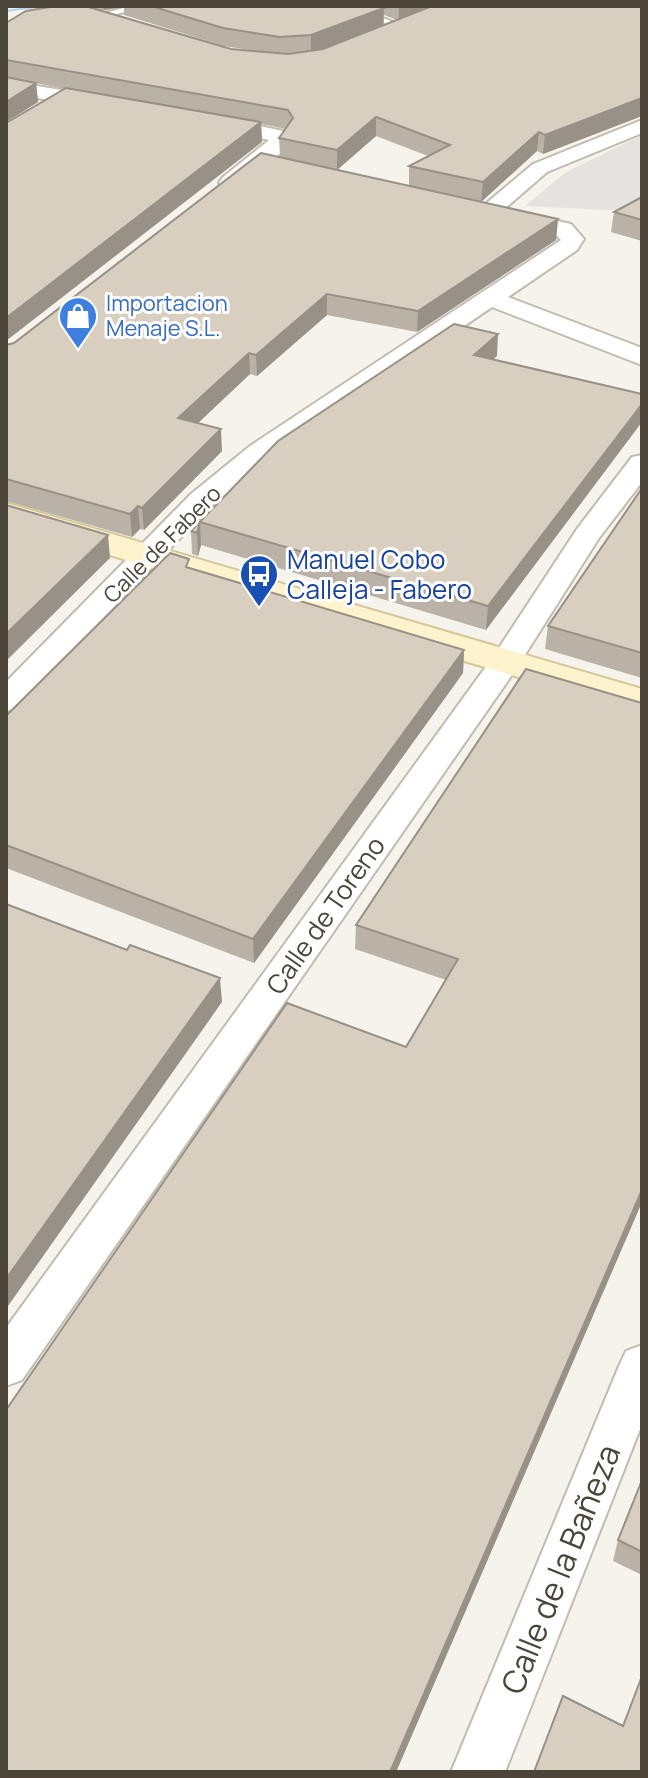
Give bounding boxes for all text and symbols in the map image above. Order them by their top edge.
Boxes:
place label: Importacion Menaje S.L. [106,288,228,343]
shop icon: Importacion Menaje S.L. [57,295,99,350]
street label: Calle de Fabero [96,478,228,610]
place label: Manuel Cobo Calleja - Fabero [287,541,472,607]
bus stop icon: Manuel Cobo Calleja - Fabero [238,553,280,608]
street label: Calle de Toreno [257,829,393,1001]
street label: Calle de la Bañeza [490,1438,630,1700]

